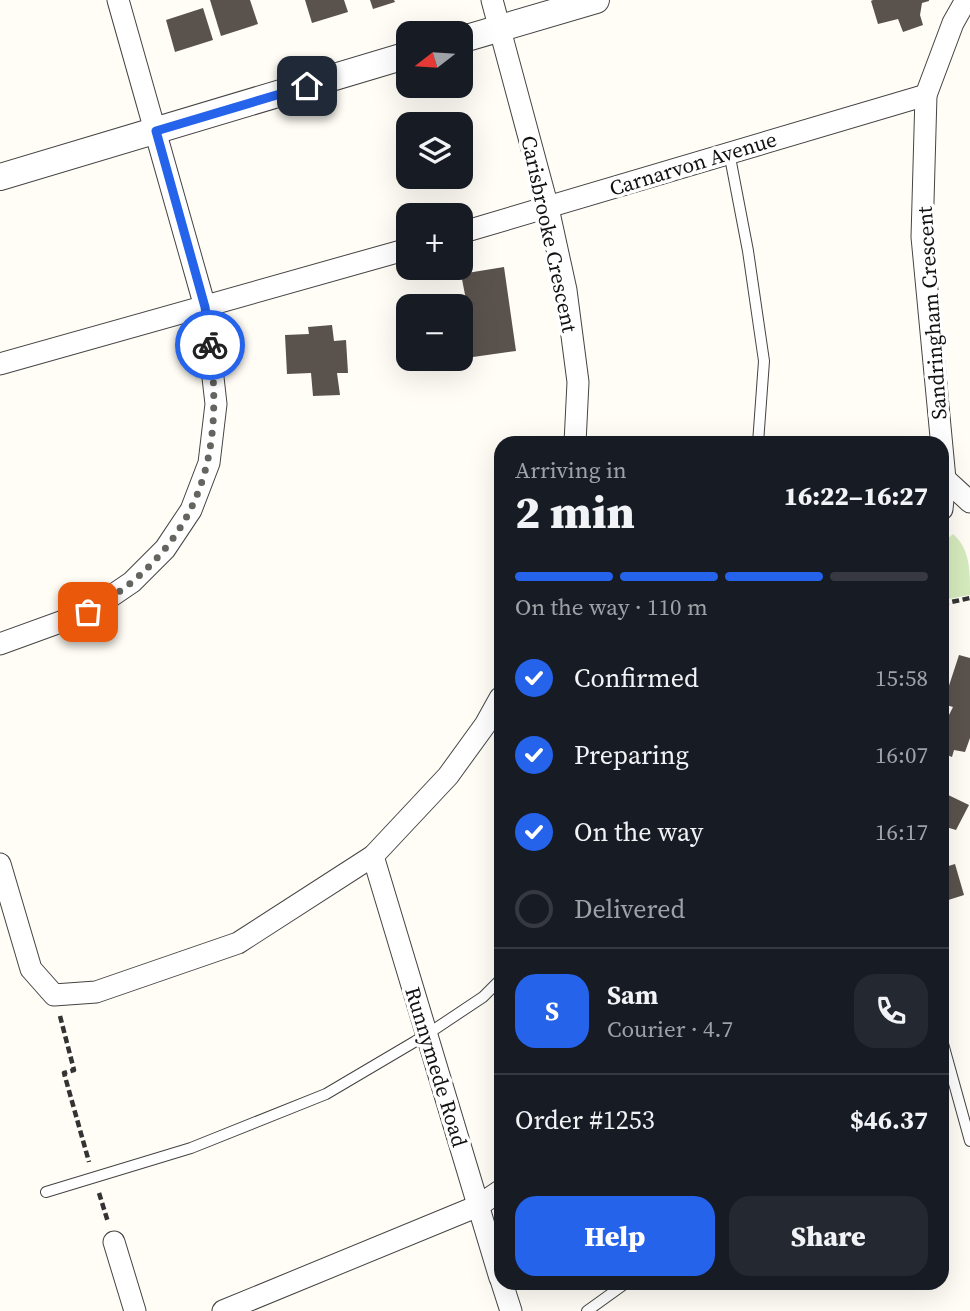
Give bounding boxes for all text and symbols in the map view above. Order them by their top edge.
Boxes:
north arrow [396,21,472,98]
map controls [396,21,473,371]
pin [277,56,337,116]
icon: home [288,67,326,105]
button: layers [396,112,473,189]
street label: Carnarvon Avenue [606,124,780,203]
street label: Carisbrooke Crescent [514,133,585,335]
button: + [396,203,473,280]
street label: Sandringham Crescent [910,205,953,421]
button: − [396,294,473,371]
courier [175,310,245,380]
icon: bike [191,326,229,364]
text: Arriving in [515,454,627,486]
text: 16:22–16:27 [784,478,928,514]
text: 2 min [515,480,635,543]
pin [58,582,118,642]
text: On the way · 110 m [515,591,708,623]
icon: bag [69,593,107,631]
icon: check [515,659,553,697]
text: Confirmed [574,660,699,696]
text: 15:58 [875,662,928,694]
icon: check [515,736,553,774]
text: Preparing [574,737,689,773]
text: 16:07 [875,739,928,771]
icon: check [515,813,553,851]
text: On the way [574,814,703,850]
text: 16:17 [875,816,928,848]
text: Delivered [574,891,685,927]
button: phone [854,974,928,1048]
text: Sam [607,977,658,1013]
street label: Runnymede Road [398,983,475,1151]
text: S [545,993,559,1029]
text: Courier · 4.7 [607,1013,733,1045]
text: Order #1253 [515,1102,655,1138]
text: $46.37 [850,1102,928,1138]
button: Help [515,1196,715,1276]
button: Share [729,1196,928,1276]

